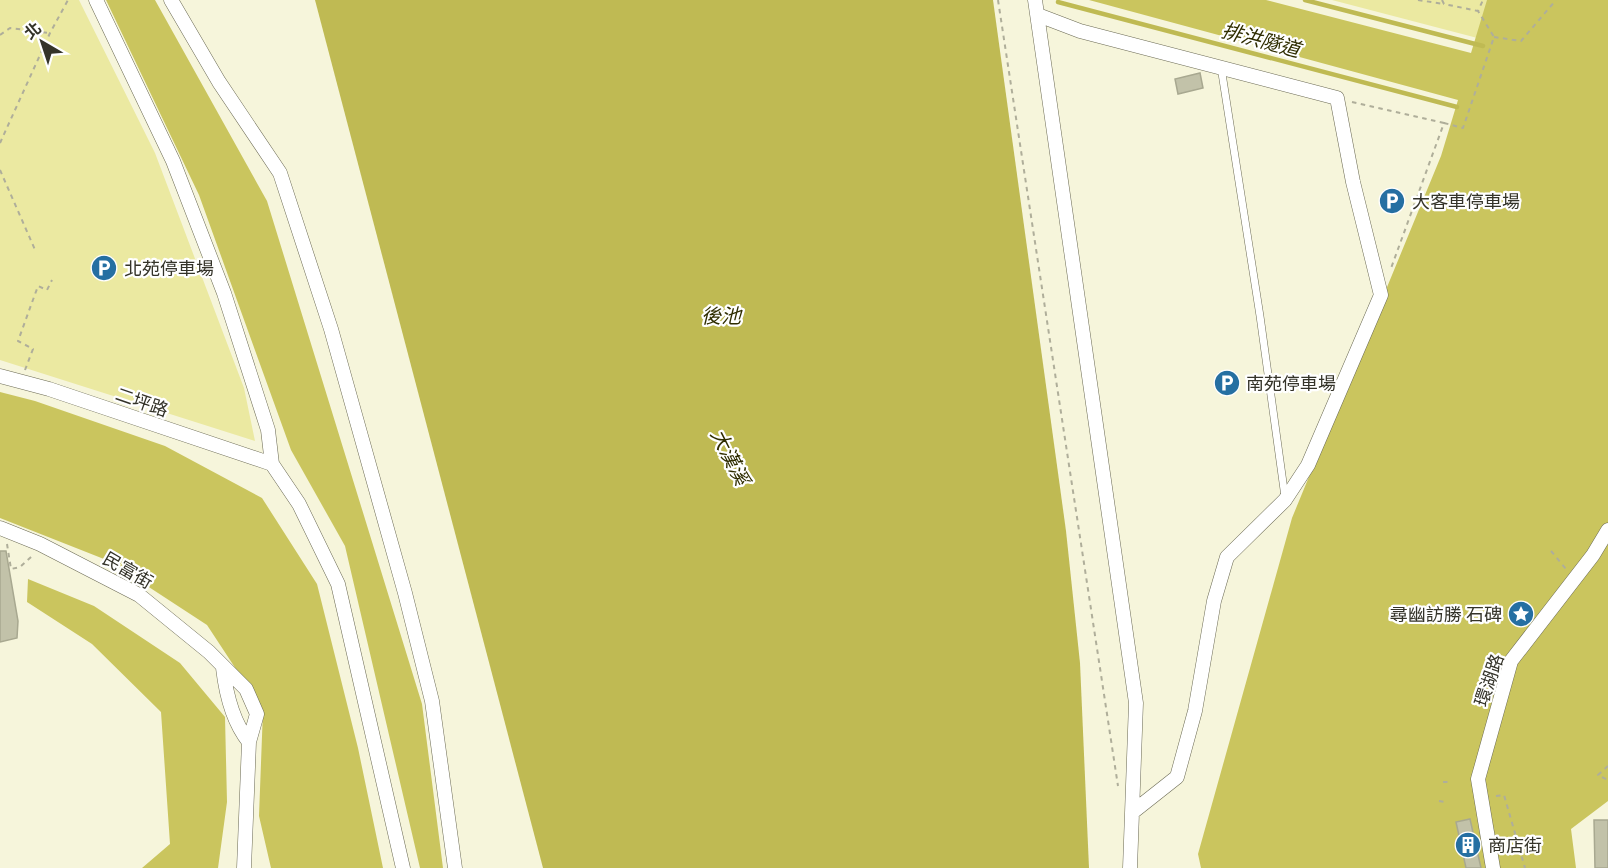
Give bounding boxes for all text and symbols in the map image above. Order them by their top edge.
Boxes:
north arrow [12,12,72,72]
text: 北 [21,18,45,43]
water label: 排洪隧道 [1219,18,1306,63]
parking icon: 大客車停車場 [1377,186,1407,216]
place label: 大客車停車場 [1412,191,1520,212]
parking icon: 北苑停車場 [89,253,119,283]
place label: 北苑停車場 [124,258,214,279]
water label: 後池 [701,304,743,328]
parking icon: 南苑停車場 [1212,368,1242,398]
place label: 南苑停車場 [1246,373,1336,394]
street label: 二坪路 [113,383,171,421]
water label: 大漢溪 [706,425,756,492]
street label: 民富街 [99,547,157,593]
place icon: 尋幽訪勝 石碑 [1506,599,1536,629]
place label: 尋幽訪勝 石碑 [1390,604,1502,625]
street label: 環湖路 [1470,651,1508,709]
building icon: 商店街 [1453,830,1483,860]
place label: 商店街 [1488,835,1542,856]

